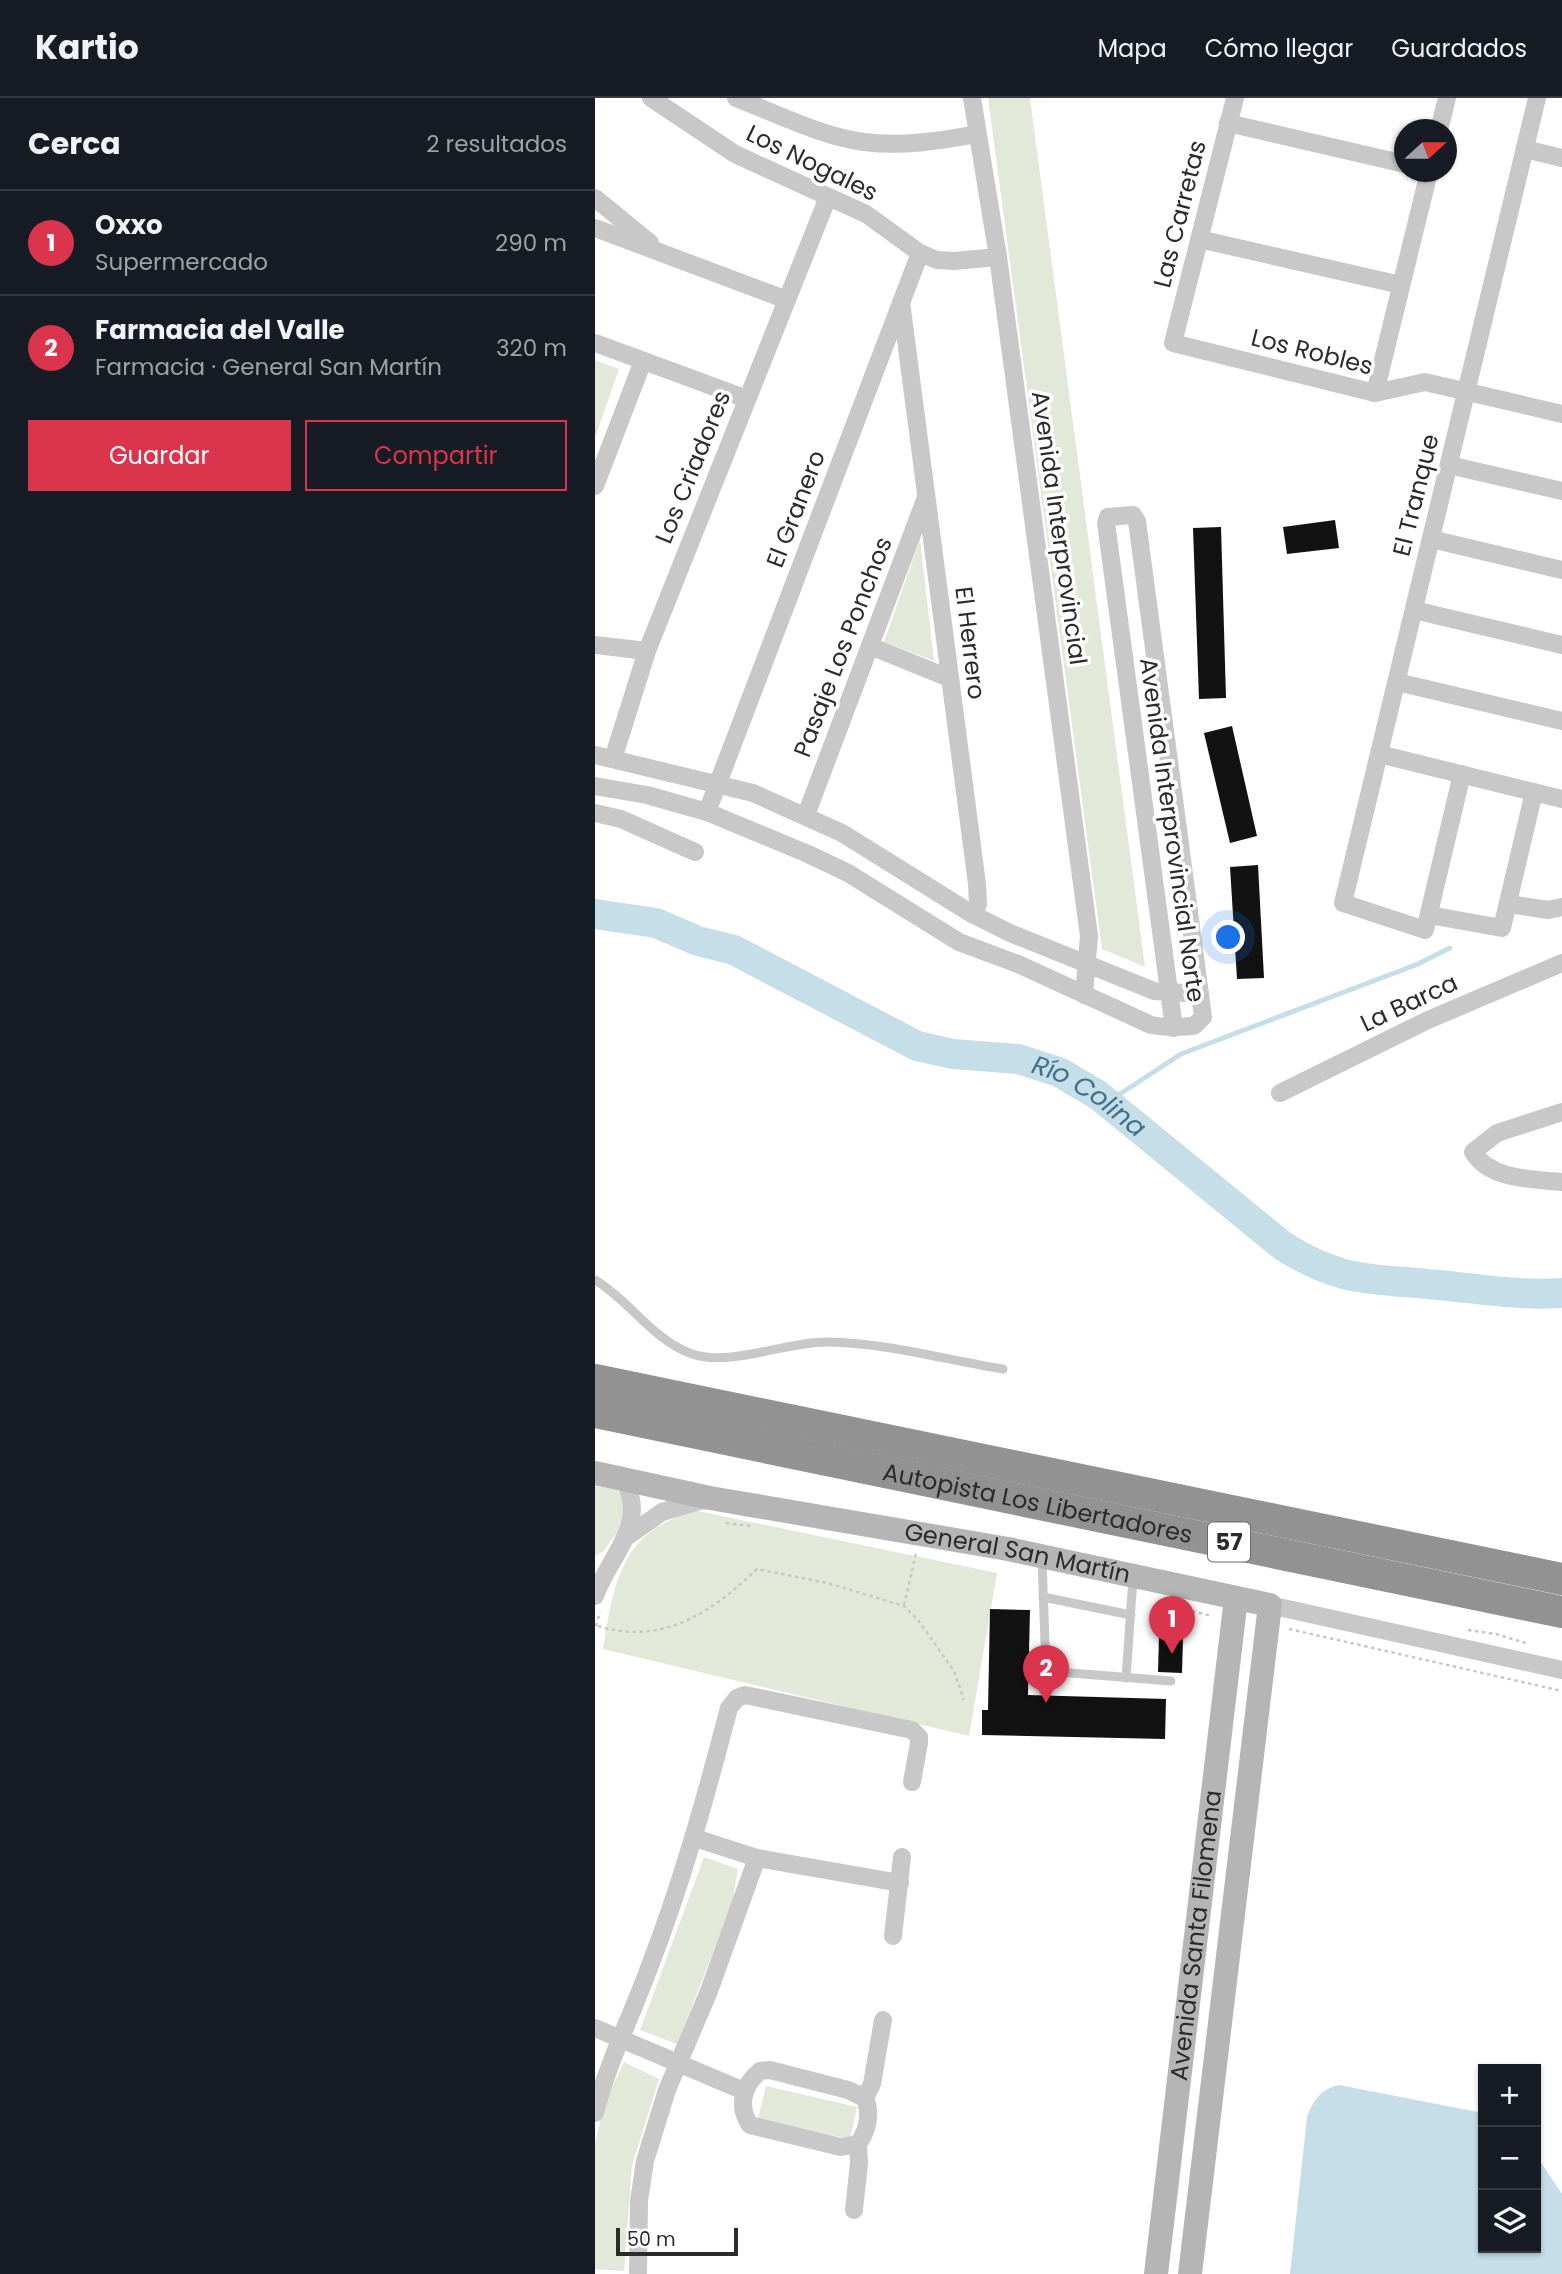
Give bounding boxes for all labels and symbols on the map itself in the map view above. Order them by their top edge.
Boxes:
street label: Los Nogales [741,116,884,209]
north arrow [1394,119,1457,182]
street label: Las Carretas [1145,137,1214,291]
street label: Los Robles [1248,320,1376,383]
street label: Los Criadores [647,385,738,548]
street label: Avenida Interprovincial [1024,389,1095,667]
street label: El Tranque [1384,430,1447,559]
street label: El Granero [758,445,833,572]
street label: Pasaje Los Ponchos [785,532,900,762]
street label: El Herrero [947,585,994,701]
street label: Avenida Interprovincial Norte [1132,656,1213,1004]
your location [1211,920,1245,954]
street label: La Barca [1355,966,1463,1039]
water label: Río Colina [1027,1047,1154,1145]
street label: Autopista Los Libertadores [880,1455,1196,1551]
street label: General San Martín [902,1515,1133,1591]
road number: 57 [1208,1522,1250,1562]
pin: 1 [1149,1596,1195,1654]
pin: 2 [1023,1645,1069,1703]
street label: Avenida Santa Filomena [1162,1788,1229,2082]
scale bar [616,2225,739,2257]

